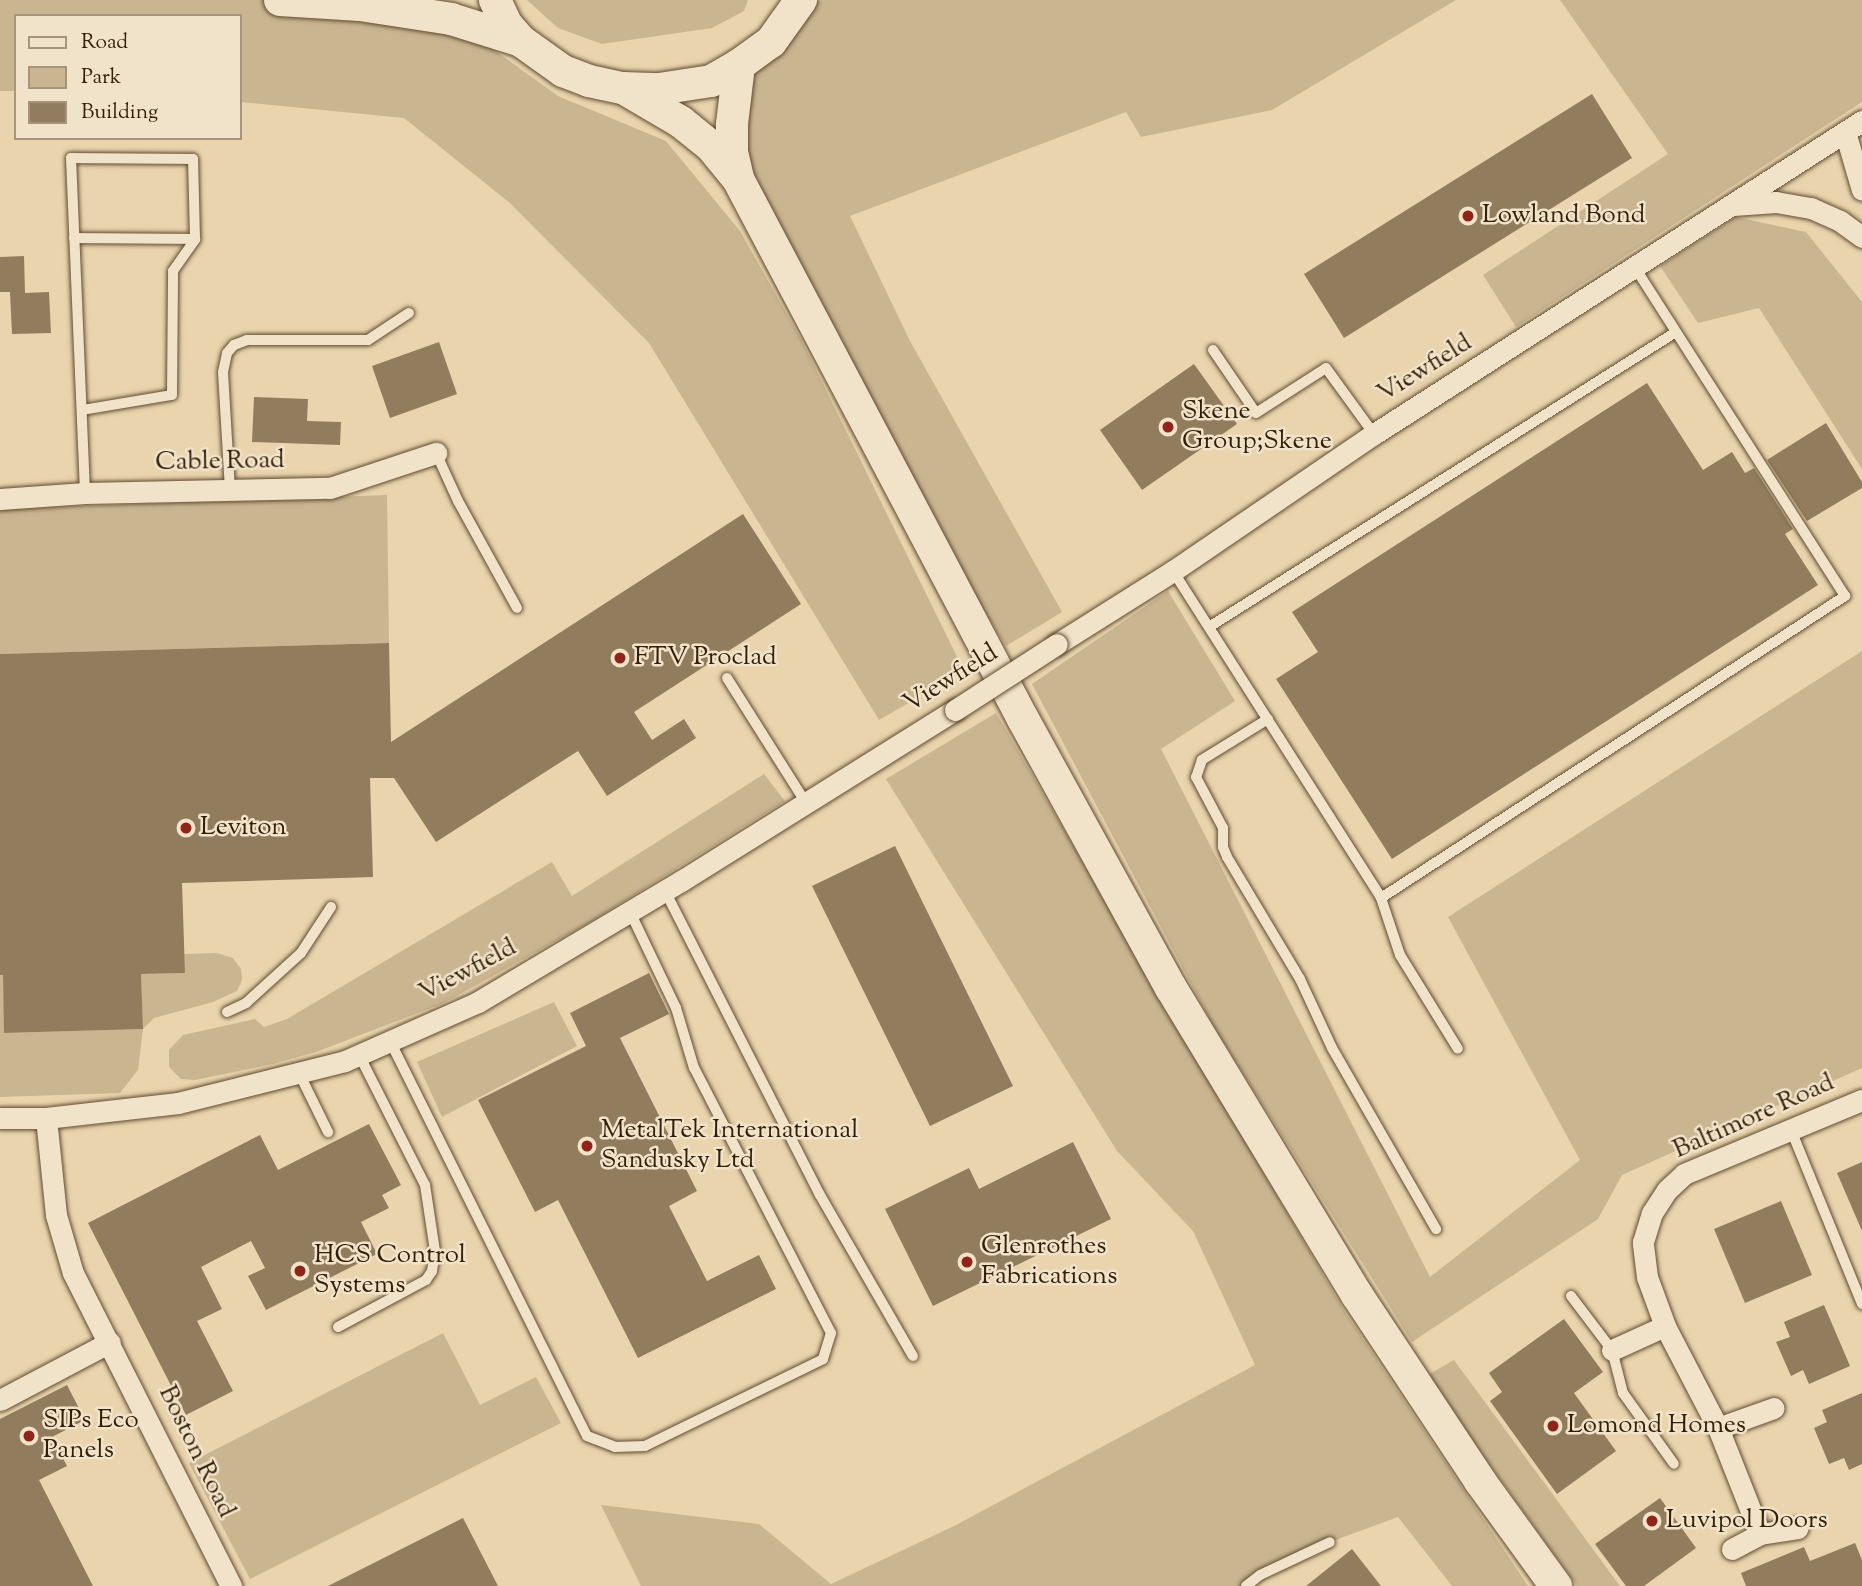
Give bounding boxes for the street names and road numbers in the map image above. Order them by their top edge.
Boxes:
street label: Viewfield [1372,328,1478,410]
street label: Cable Road [155,445,285,479]
street label: Viewfield [898,638,1004,720]
street label: Viewfield [414,932,522,1010]
street label: Baltimore Road [1669,1068,1839,1166]
street label: Boston Road [151,1381,241,1523]

